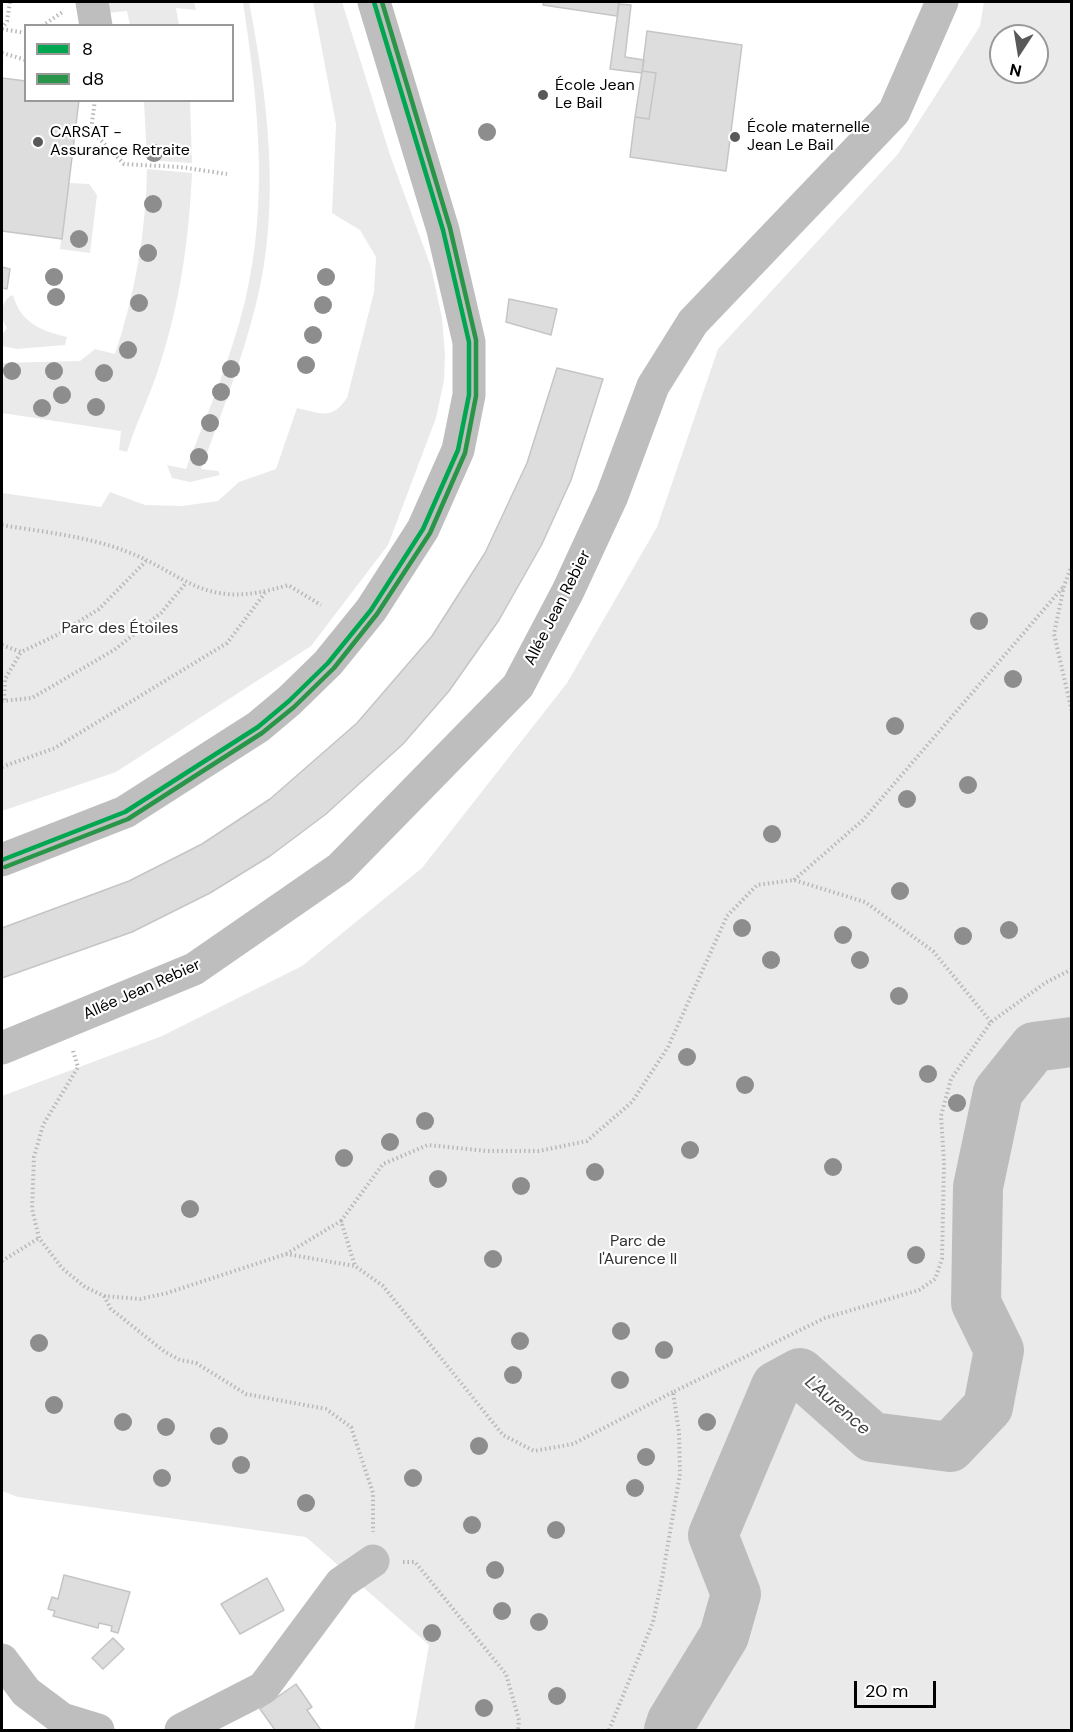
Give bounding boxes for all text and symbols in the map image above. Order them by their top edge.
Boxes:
legend [24,24,234,102]
north arrow [989,24,1049,84]
text: 8 [82,37,93,61]
text: N [1008,59,1023,82]
text: d8 [82,67,104,91]
place label: École Jean Le Bail [555,76,635,114]
marker: École Jean Le Bail [536,88,550,102]
place label: École maternelle Jean Le Bail [747,118,870,156]
place label: CARSAT - Assurance Retraite [50,123,190,161]
marker: École maternelle Jean Le Bail [728,130,742,144]
marker: CARSAT - Assurance Retraite [31,135,45,149]
street label: Allée Jean Rebier [521,547,595,669]
park label: Parc des Étoiles [61,619,179,639]
street label: Allée Jean Rebier [80,956,204,1024]
park label: Parc de l'Aurence II [599,1232,677,1270]
water label: L'Aurence [800,1372,874,1440]
scale bar [857,1669,940,1707]
text: 20 m [865,1679,908,1703]

